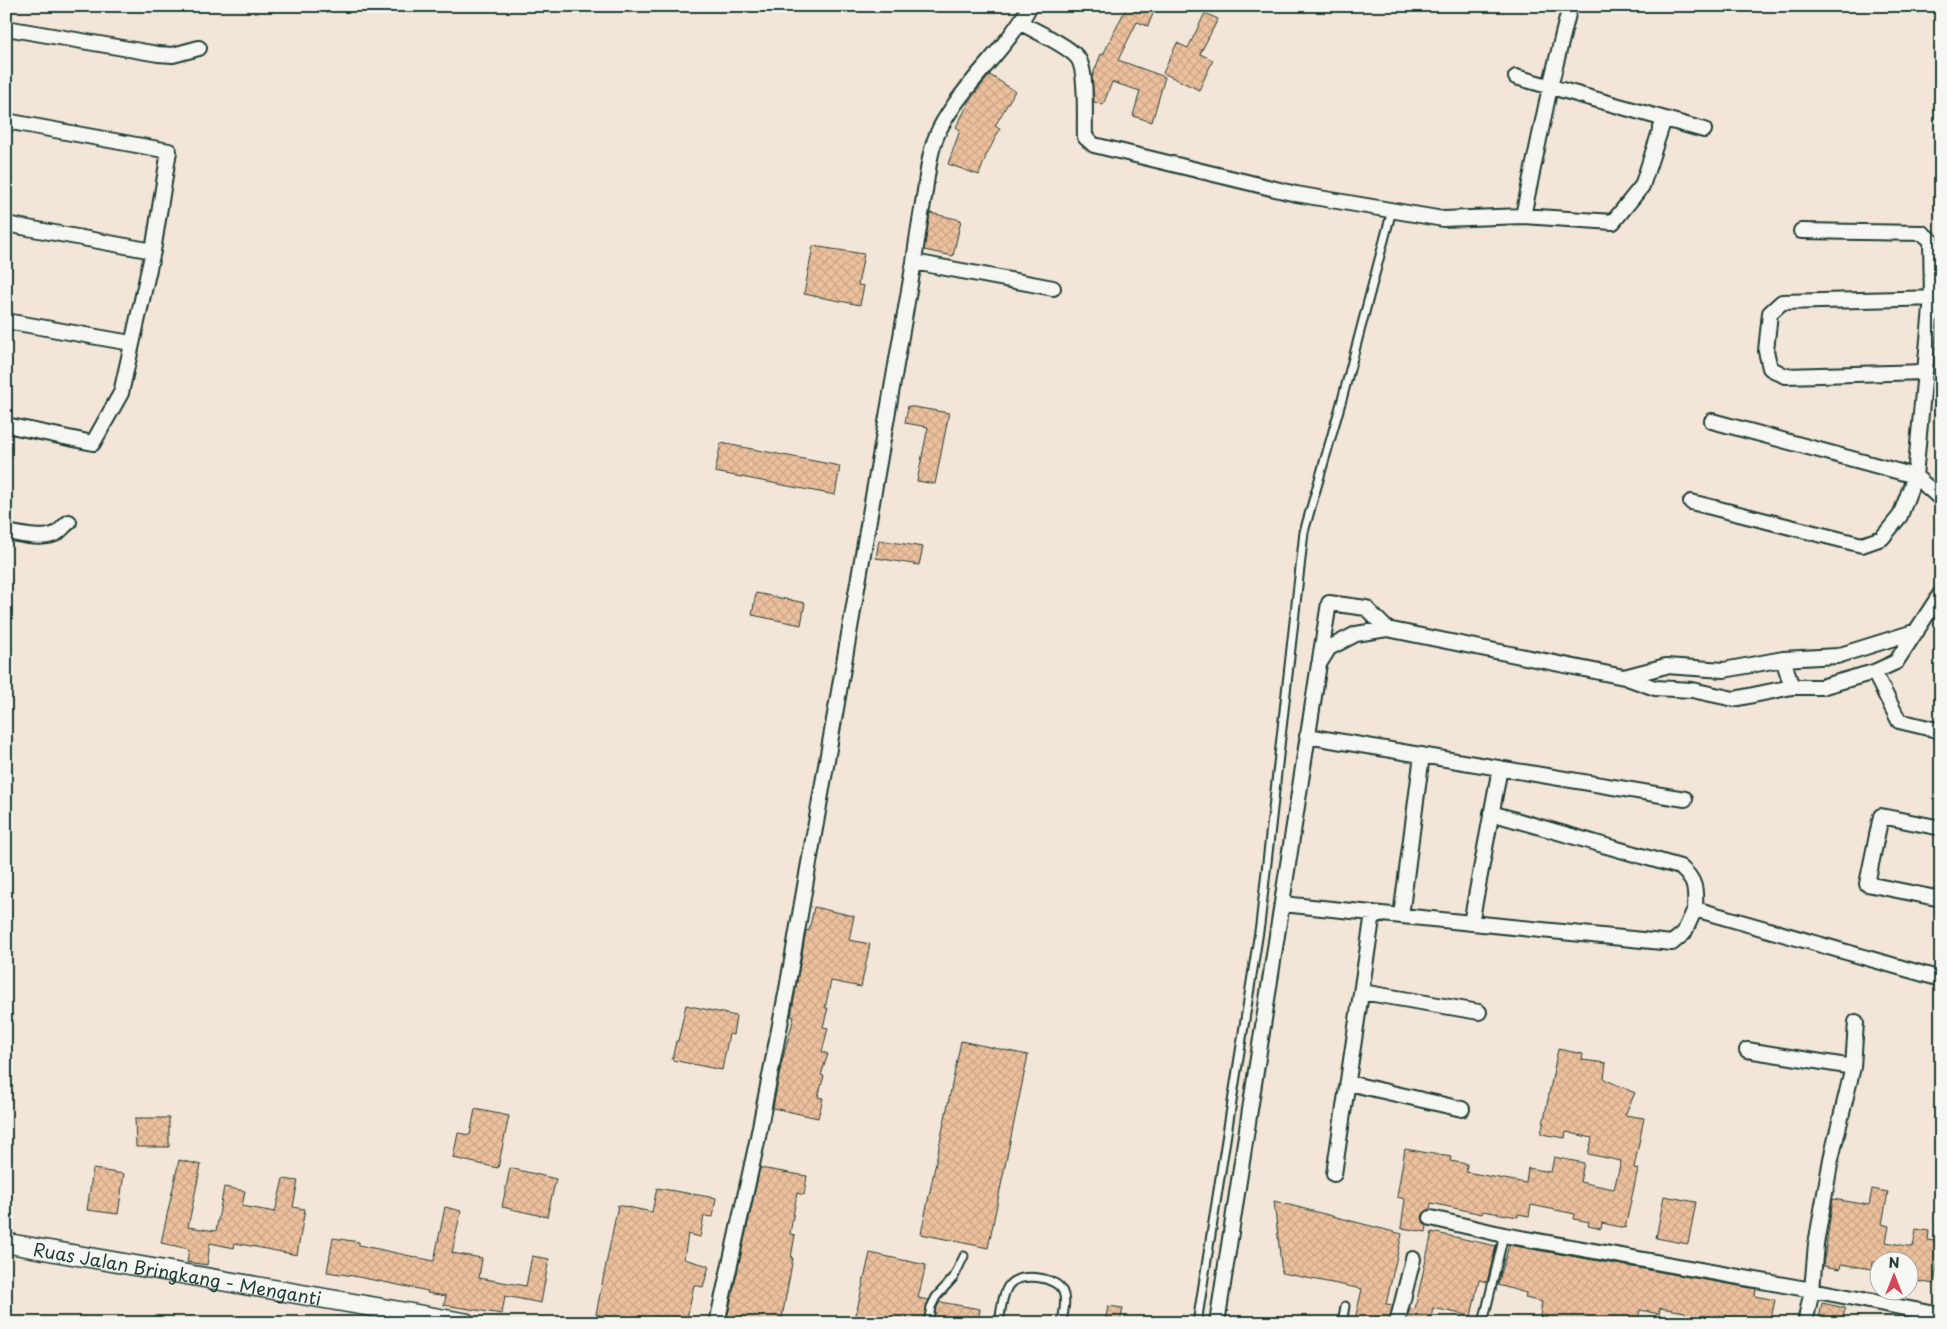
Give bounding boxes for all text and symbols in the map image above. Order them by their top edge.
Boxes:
street label: Ruas Jalan Bringkang - Menganti [31,1235,324,1311]
north arrow [1870,1252,1920,1302]
text: N [1888,1252,1900,1273]

